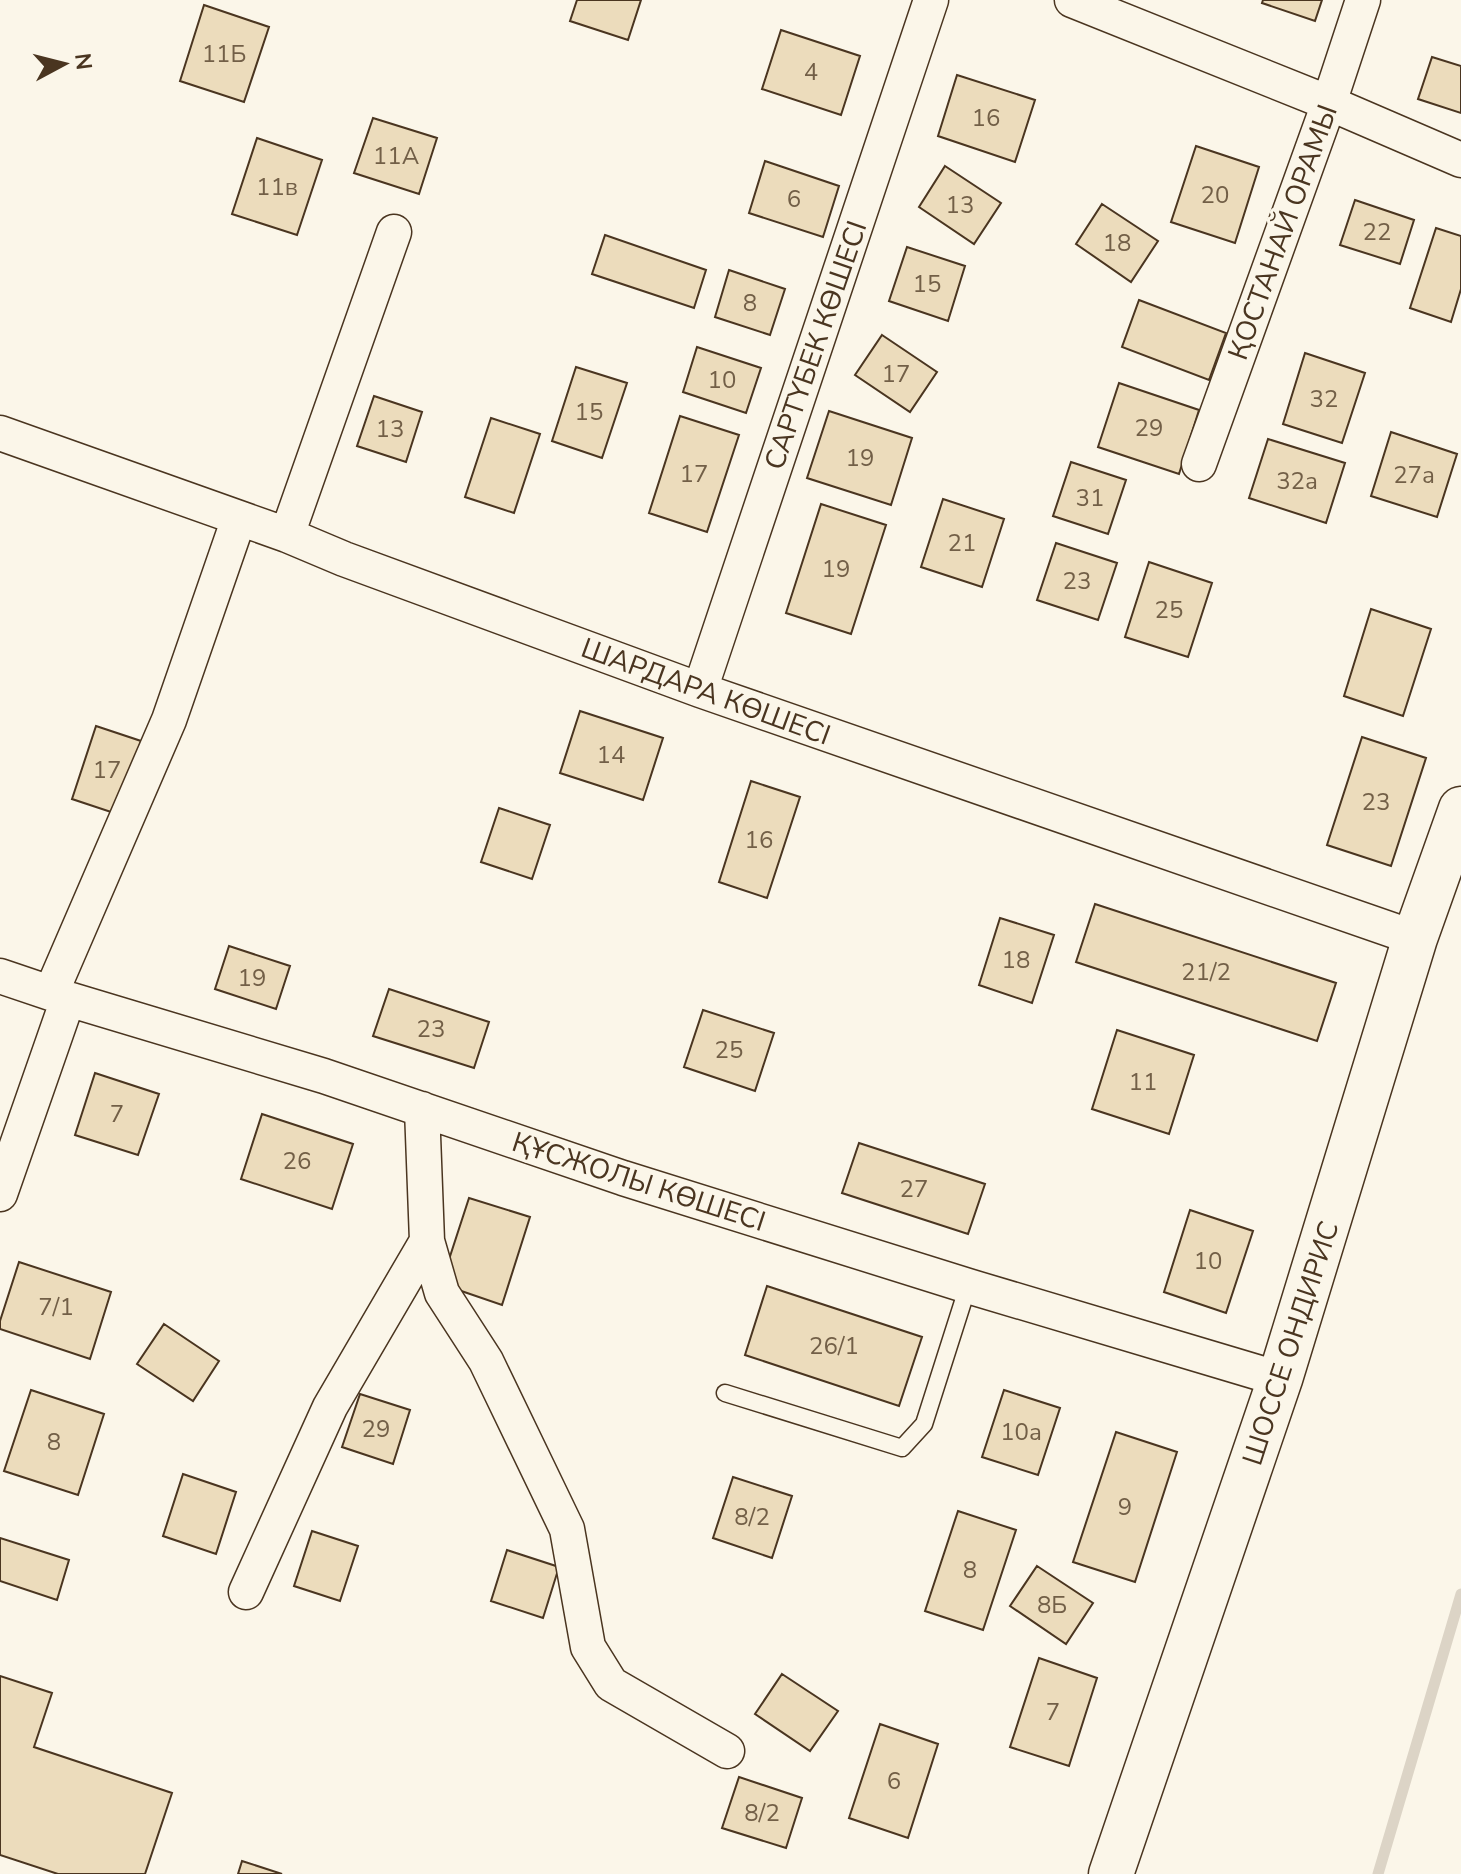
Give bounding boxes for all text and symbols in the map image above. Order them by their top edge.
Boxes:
north arrow [24,24,104,104]
house number: 11Б [202,38,246,70]
text: N [67,52,99,72]
house number: 4 [804,56,818,88]
street label: ҚОСТАНАЙ ОРАМЫ [1219,100,1347,365]
house number: 16 [972,102,1000,134]
house number: 11А [373,140,420,172]
house number: 11в [256,171,298,203]
house number: 20 [1201,179,1229,211]
house number: 6 [787,183,801,215]
house number: 13 [946,189,974,221]
street label: САРТҮБЕК КӨШЕСІ [756,216,876,475]
house number: 22 [1363,216,1391,248]
house number: 18 [1103,227,1131,259]
house number: 15 [913,268,941,300]
house number: 8 [743,287,757,319]
house number: 17 [882,358,910,390]
house number: 10 [708,364,736,396]
house number: 32 [1310,383,1338,415]
house number: 15 [575,396,603,428]
house number: 29 [1135,412,1163,444]
house number: 13 [376,413,404,445]
house number: 19 [846,442,874,474]
house number: 17 [680,458,708,490]
house number: 27а [1393,459,1435,491]
house number: 32а [1276,465,1318,497]
house number: 31 [1076,482,1104,514]
house number: 21 [948,527,976,559]
house number: 19 [822,553,850,585]
house number: 23 [1063,565,1091,597]
house number: 25 [1155,594,1183,626]
street label: ШАРДАРА КӨШЕСІ [576,629,836,755]
house number: 14 [597,739,625,771]
house number: 17 [93,754,121,786]
house number: 23 [1362,786,1390,818]
house number: 16 [745,824,773,856]
house number: 18 [1002,944,1030,976]
house number: 21/2 [1181,956,1231,988]
house number: 19 [238,962,266,994]
house number: 23 [417,1013,445,1045]
house number: 25 [715,1034,743,1066]
house number: 11 [1129,1066,1157,1098]
house number: 7 [110,1098,124,1130]
street label: ҚҰСЖОЛЫ КӨШЕСІ [507,1123,770,1241]
house number: 26 [283,1145,311,1177]
house number: 27 [900,1173,928,1205]
street label: ШОССЕ ОНДИРИС [1234,1216,1348,1470]
house number: 10 [1194,1245,1222,1277]
house number: 7/1 [38,1291,74,1323]
house number: 26/1 [809,1330,859,1362]
house number: 29 [362,1413,390,1445]
house number: 10а [1000,1416,1042,1448]
house number: 8 [47,1426,61,1458]
house number: 9 [1118,1491,1132,1523]
house number: 8/2 [734,1501,770,1533]
house number: 8 [963,1554,977,1586]
house number: 8Б [1037,1589,1067,1621]
house number: 7 [1046,1696,1060,1728]
house number: 6 [887,1765,901,1797]
house number: 8/2 [744,1797,780,1829]

